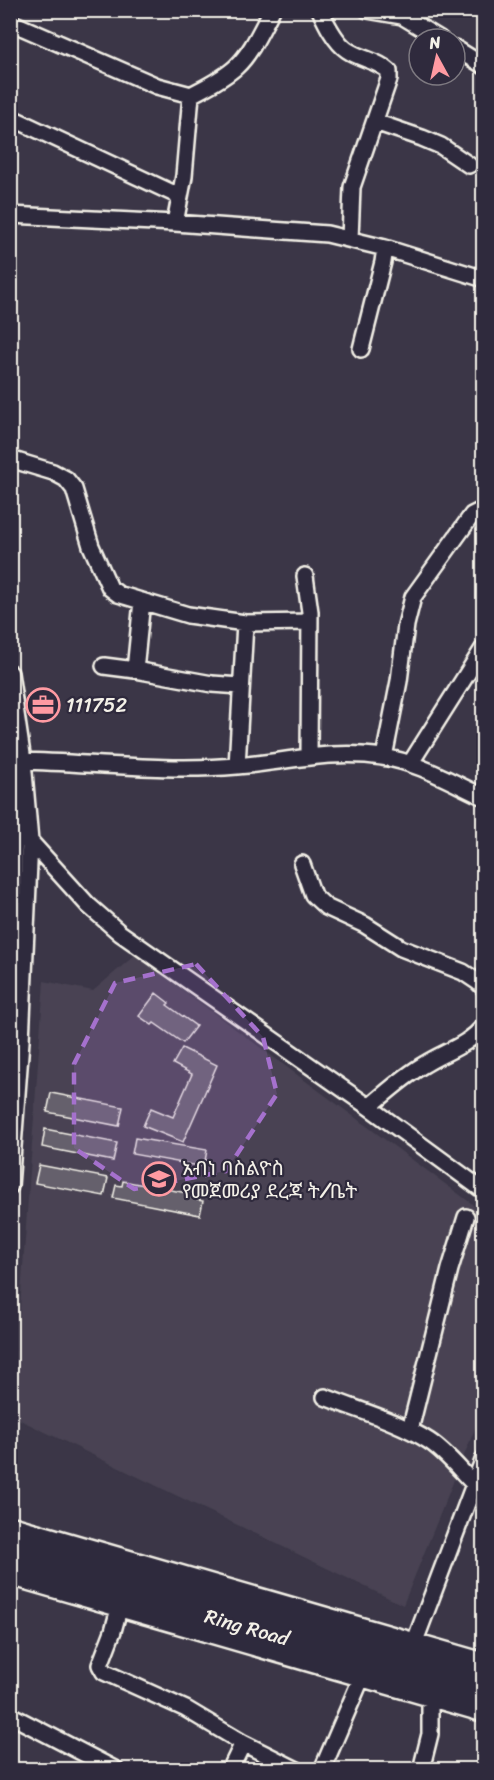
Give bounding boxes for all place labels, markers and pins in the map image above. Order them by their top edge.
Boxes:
office icon: 111752 [25,687,61,723]
place label: 111752 [66,688,127,723]
place label: አብነ ባስልዮስ የመጀመሪያ ደረጃ ት/ቤት [182,1151,357,1209]
school or university icon: አብነ ባስልዮስ የመጀመሪያ ደረጃ ት/ቤት [141,1161,177,1197]

